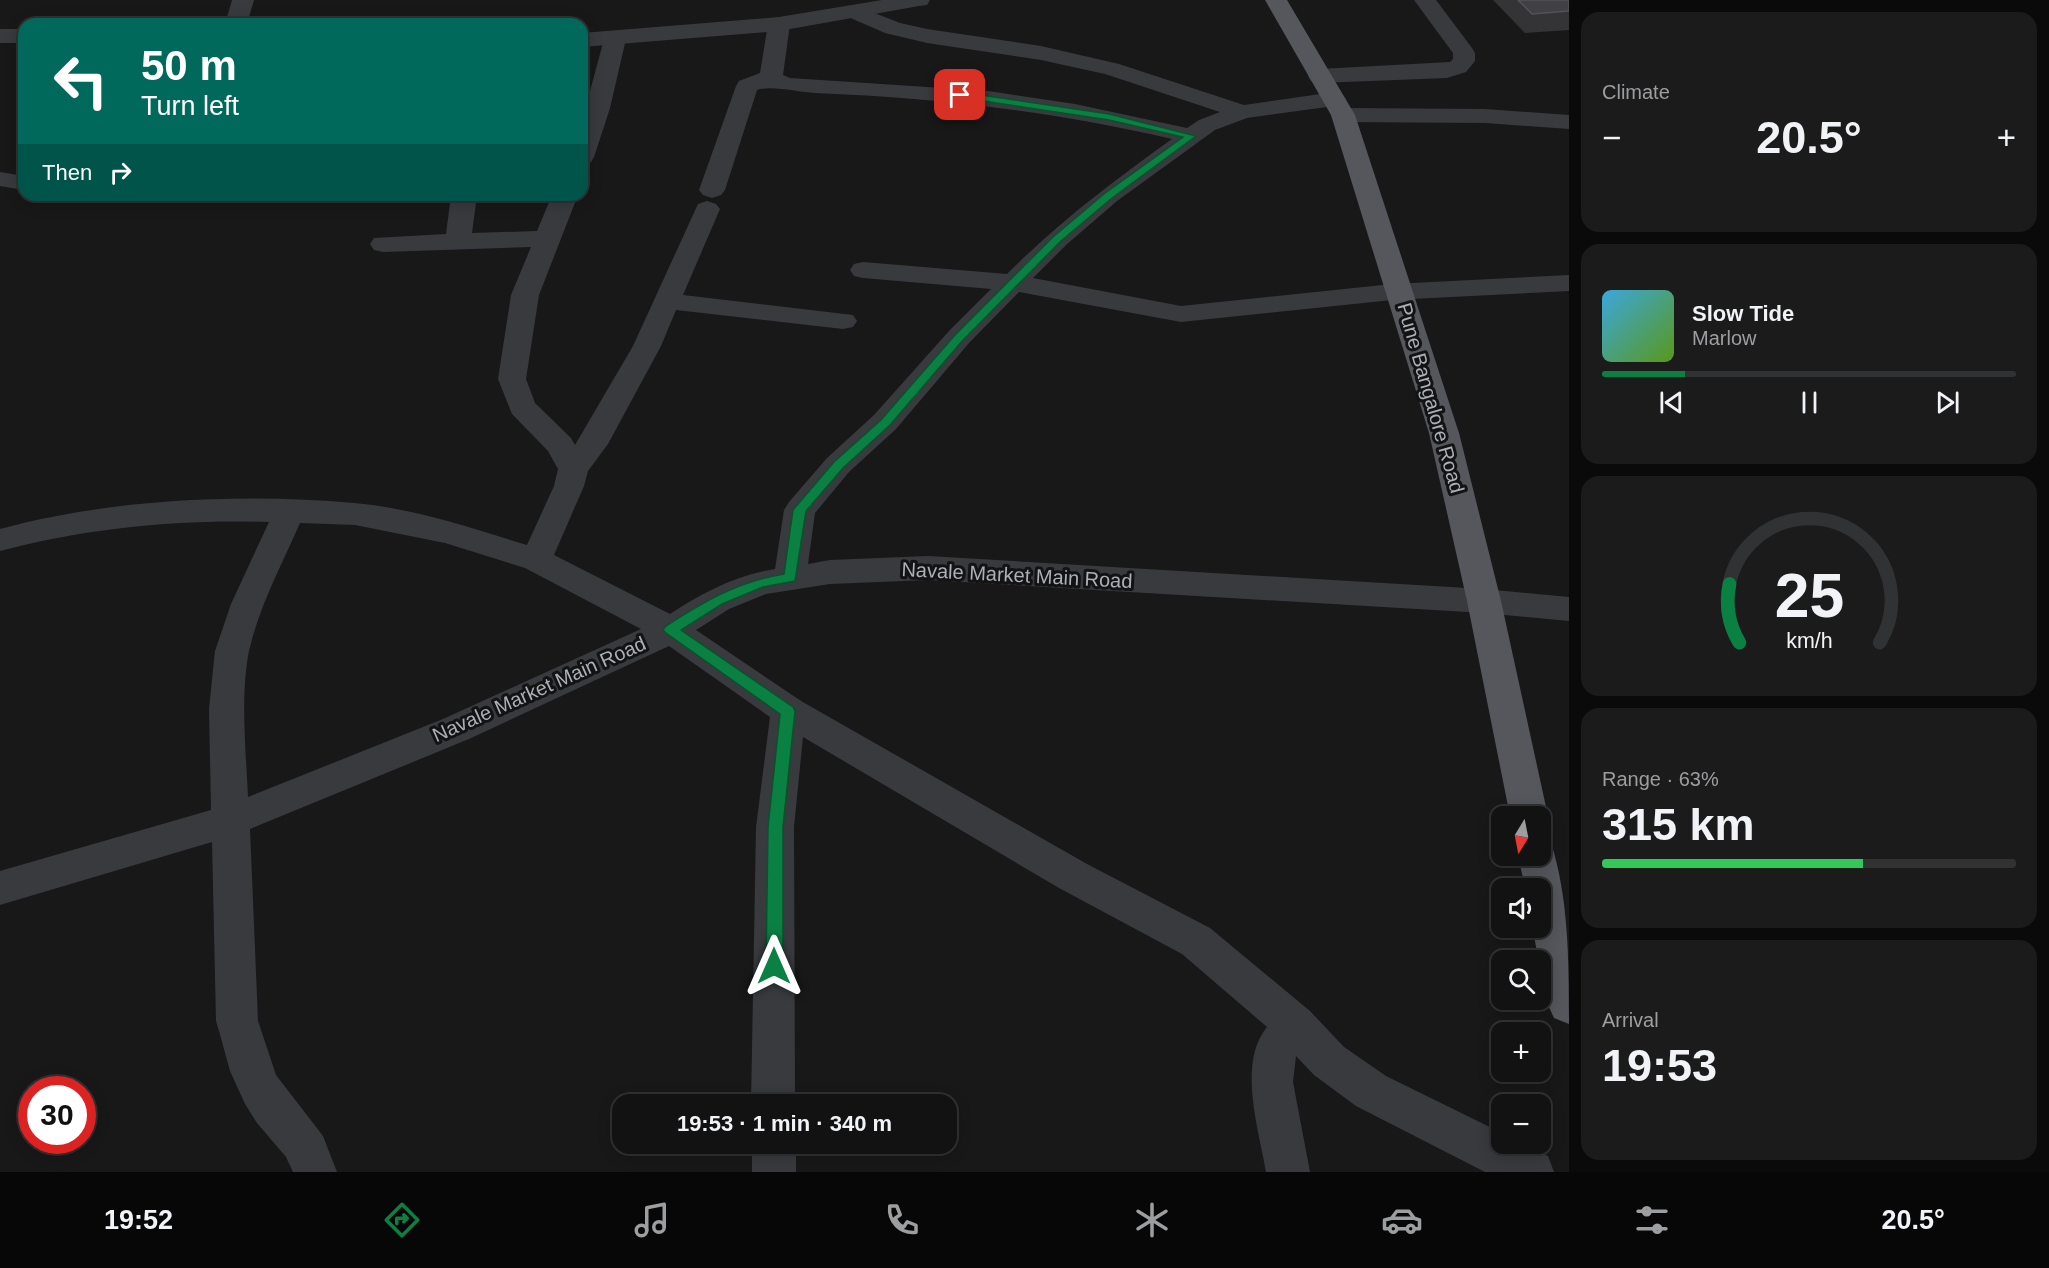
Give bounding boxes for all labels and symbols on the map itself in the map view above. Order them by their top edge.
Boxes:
pin [934,69,985,120]
street label: Pune Bangalore Road [1393,300,1469,496]
street label: Navale Market Main Road [901,558,1133,592]
street label: Navale Market Main Road [429,632,649,746]
north arrow [1491,806,1551,866]
position arrow [742,934,806,998]
speed limit sign: 30 [18,1076,96,1154]

